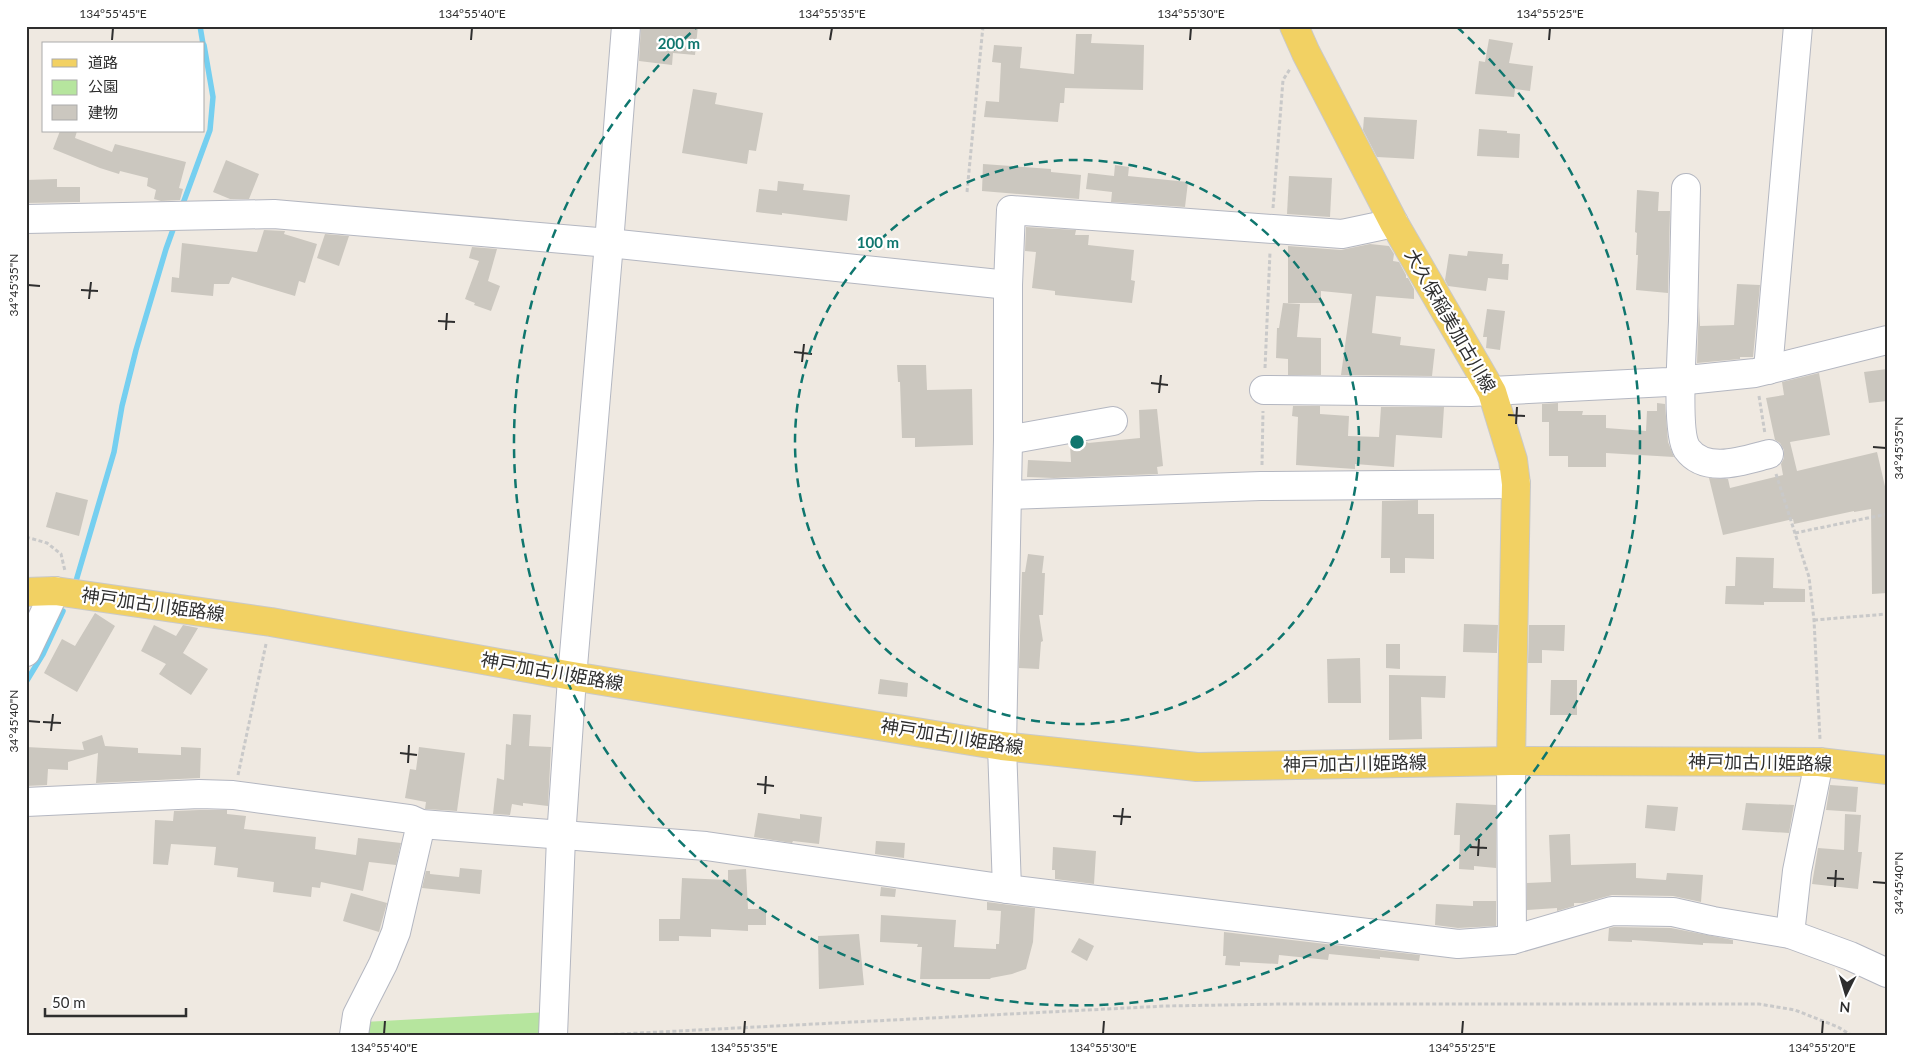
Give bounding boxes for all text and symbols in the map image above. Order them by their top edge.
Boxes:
text: 134°55'45"E [79,6,147,21]
text: 134°55'40"E [438,6,506,21]
text: 134°55'35"E [798,6,866,21]
text: 134°55'30"E [1157,6,1225,21]
text: 134°55'25"E [1516,6,1584,21]
text: 200 m [658,34,700,52]
legend [42,42,205,132]
text: 道路 [88,53,118,71]
text: 公園 [88,77,118,95]
text: 建物 [88,103,118,121]
text: 100 m [857,233,899,251]
street label: 大久保稲美加古川線 [1401,245,1501,396]
text: 34°45'35"N [6,254,21,316]
text: 34°45'35"N [1891,417,1906,479]
centre of rings [1068,433,1086,451]
street label: 神戸加古川姫路線 [80,583,226,625]
street label: 神戸加古川姫路線 [479,648,625,694]
text: 34°45'40"N [6,690,21,752]
street label: 神戸加古川姫路線 [879,714,1025,758]
street label: 神戸加古川姫路線 [1688,750,1832,774]
street label: 神戸加古川姫路線 [1283,751,1427,775]
text: 34°45'40"N [1891,852,1906,914]
north arrow [1820,968,1870,1018]
scale bar [45,986,186,1018]
text: 50 m [52,993,86,1011]
text: N [1839,999,1851,1016]
text: 134°55'40"E [350,1040,418,1055]
text: 134°55'35"E [710,1040,778,1055]
text: 134°55'30"E [1069,1040,1137,1055]
text: 134°55'25"E [1428,1040,1496,1055]
text: 134°55'20"E [1788,1040,1856,1055]

